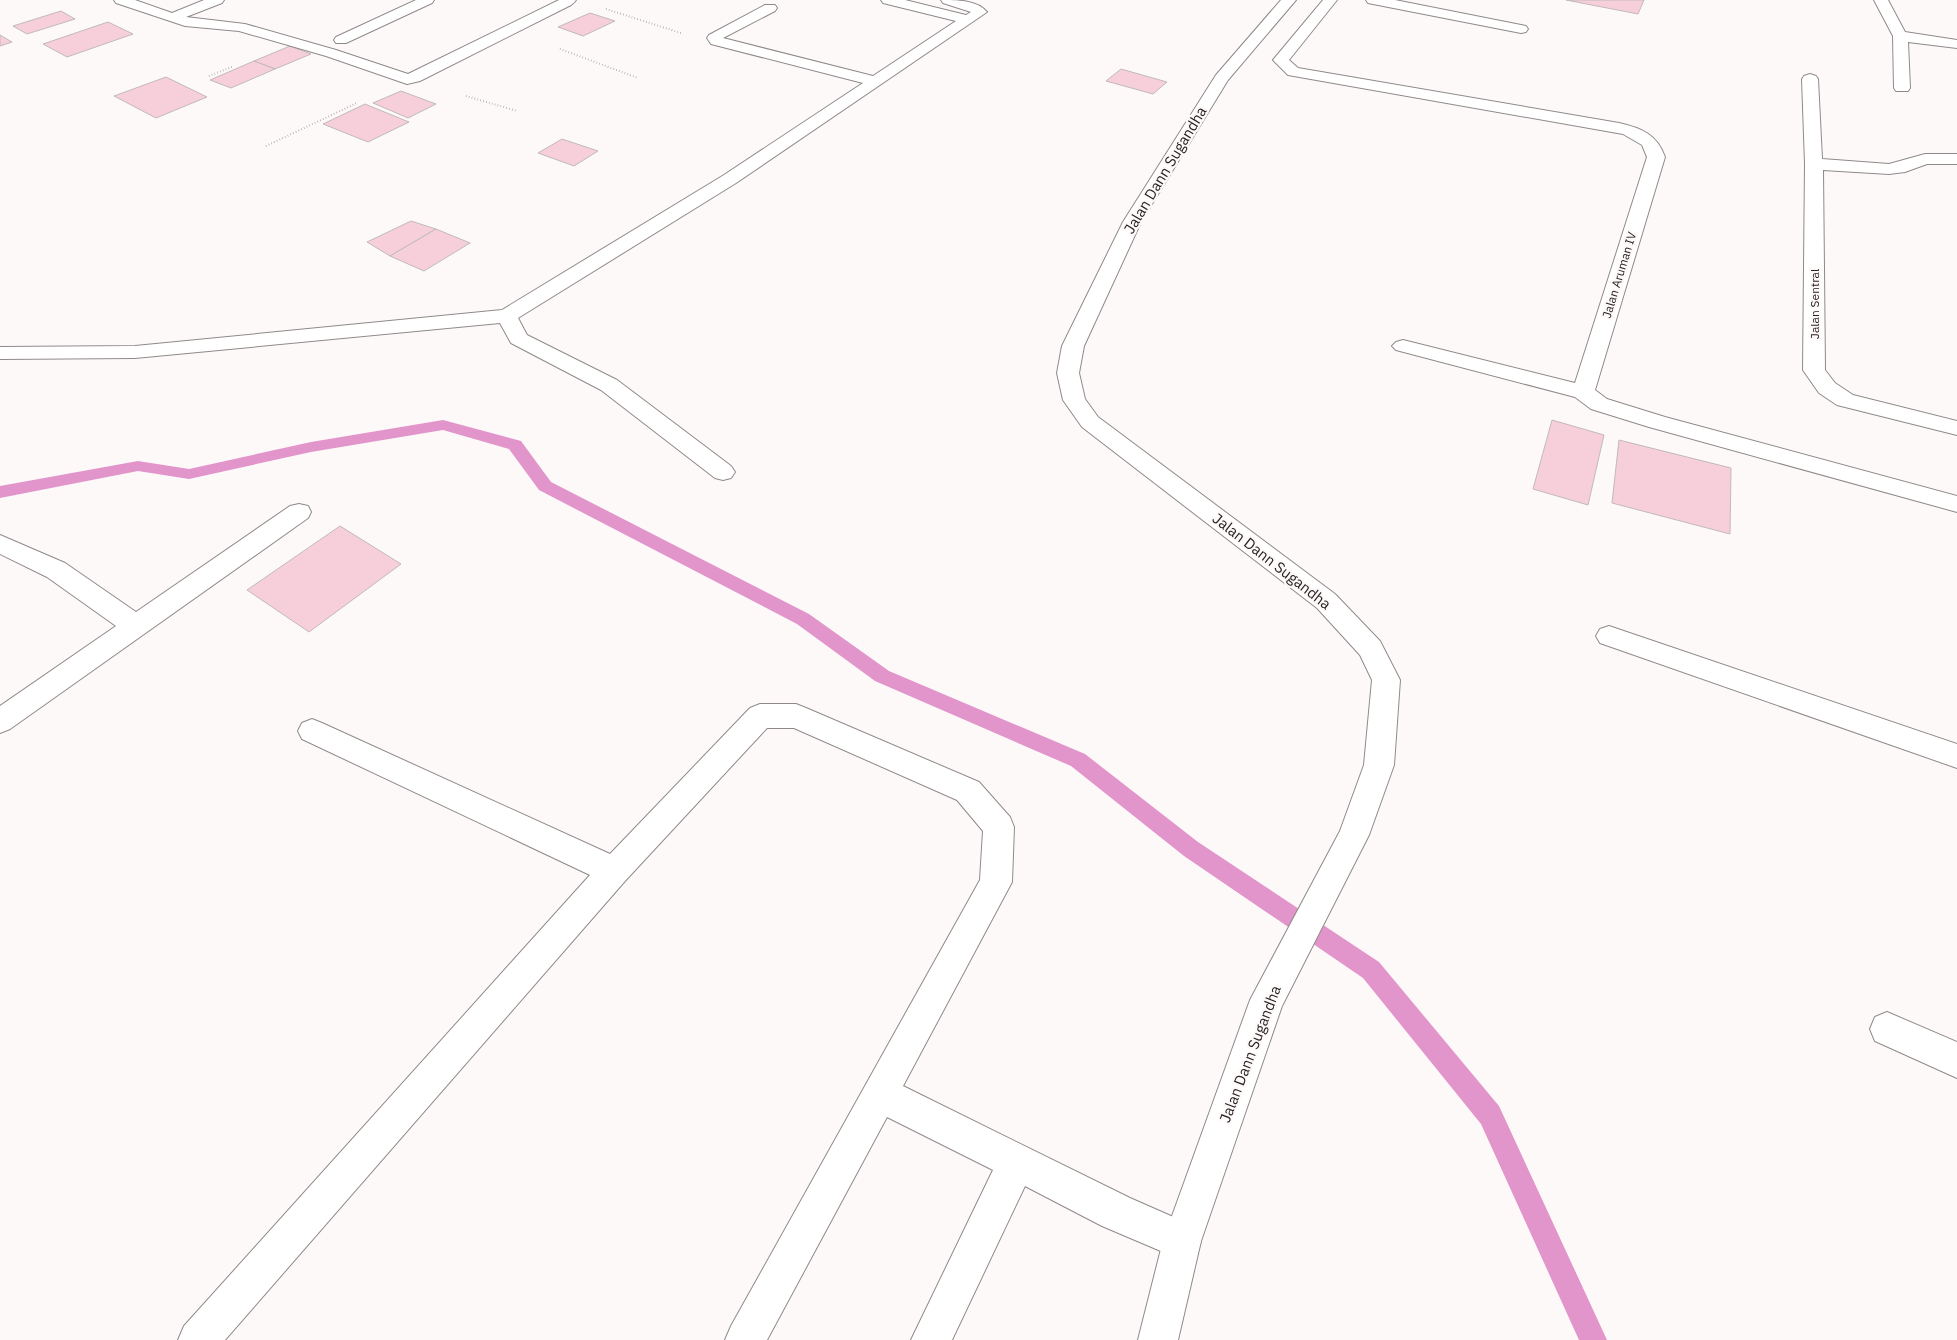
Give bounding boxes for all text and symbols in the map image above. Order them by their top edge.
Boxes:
street label: Jalan Dann Sugandha [1119,103,1211,237]
street label: Jalan Aruman IV [1599,229,1639,320]
street label: Jalan Sentral [1807,269,1822,339]
street label: Jalan Dann Sugandha [1209,509,1335,613]
street label: Jalan Dann Sugandha [1215,983,1285,1125]

